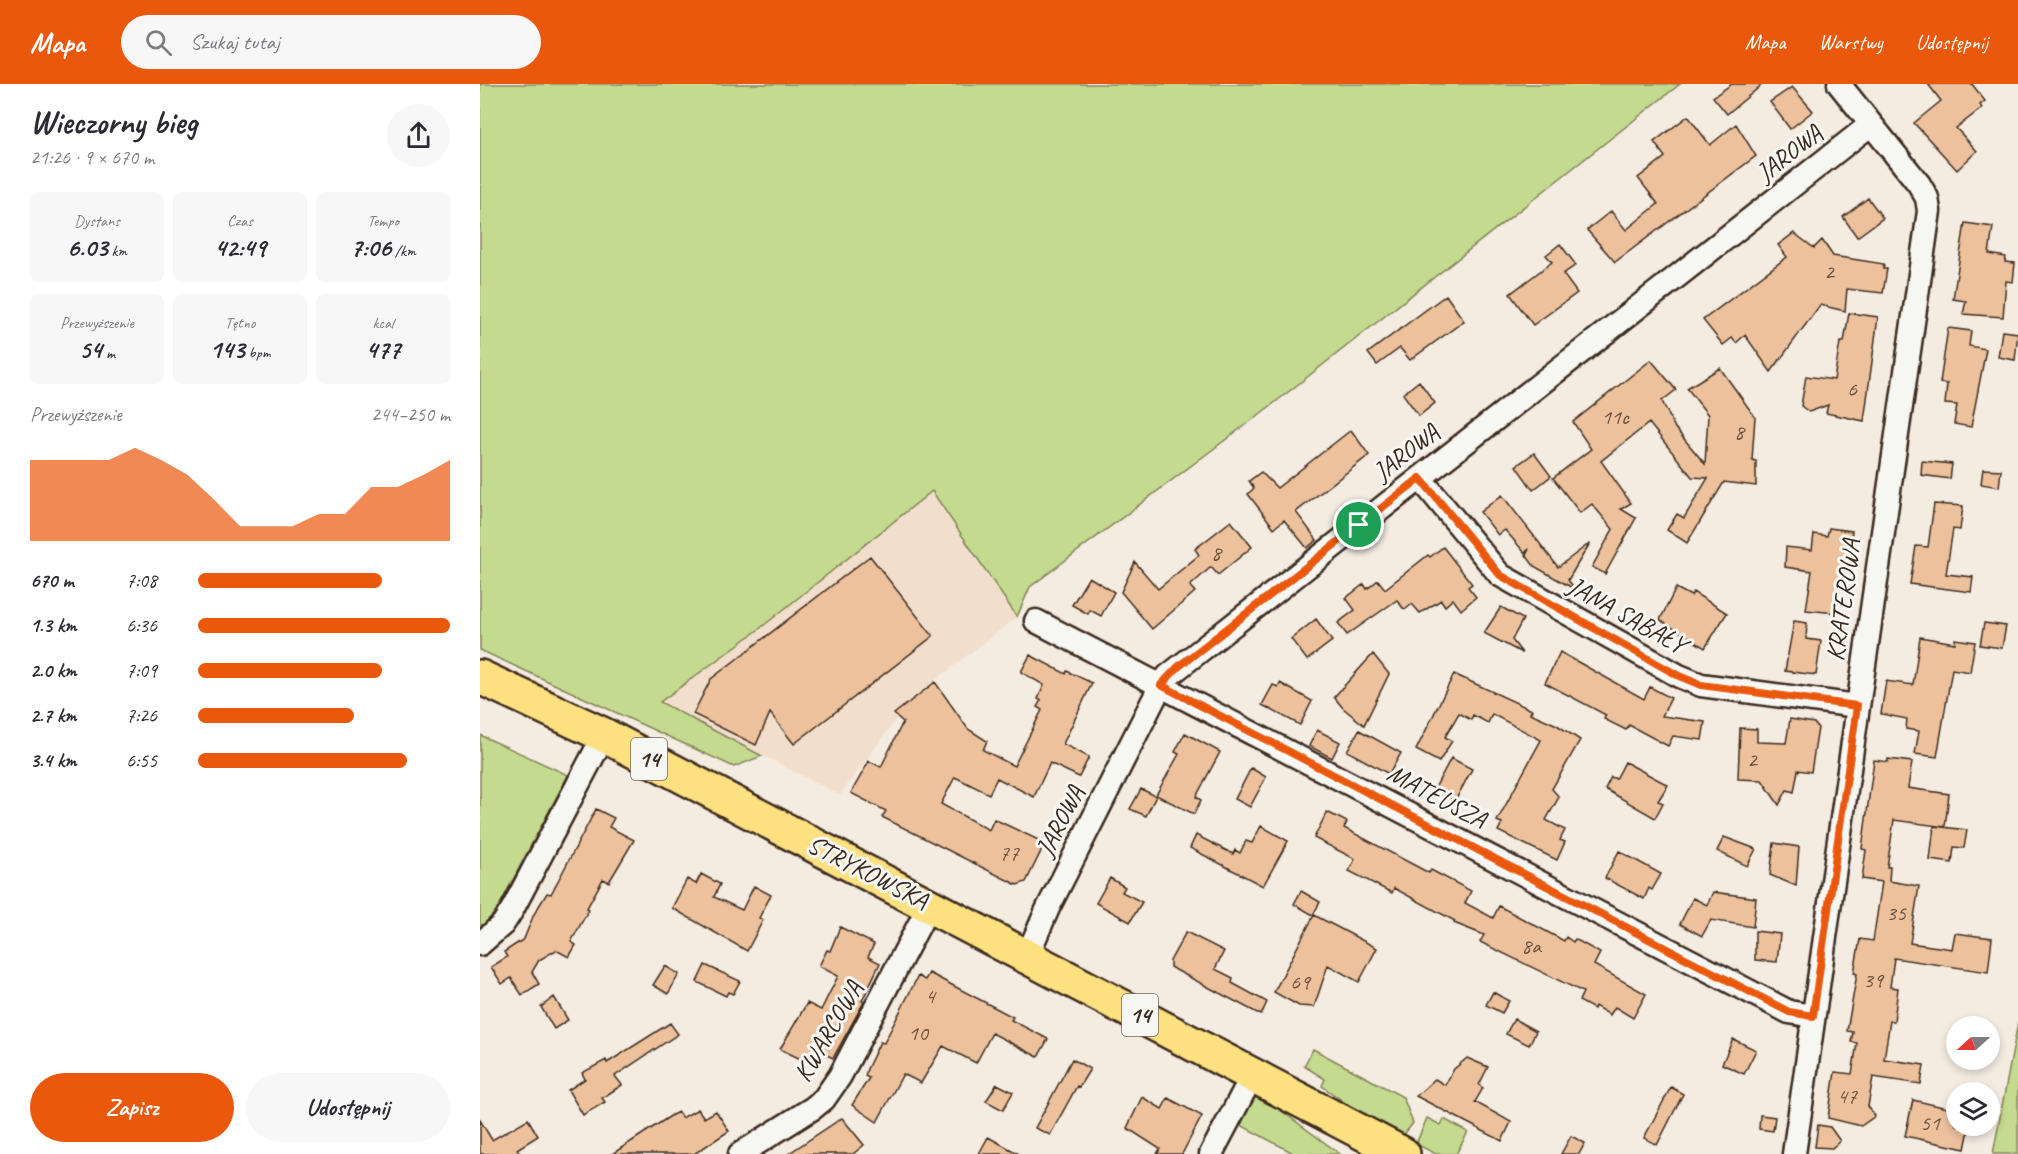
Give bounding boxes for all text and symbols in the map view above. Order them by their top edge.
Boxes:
search box [121,15,541,69]
text: Mapa [30,25,85,60]
icon: search [142,26,175,59]
text: Szukaj tutaj [190,28,280,56]
text: Mapa [1745,29,1786,55]
text: Warstwy [1819,29,1883,55]
text: Udostępnij [1916,29,1988,55]
text: Wieczorny bieg [30,101,197,143]
button: share [387,104,450,167]
street label: JAROWA [1748,116,1829,190]
text: 21:26 · 9 × 670 m [30,145,154,170]
text: Dystans [74,211,120,231]
text: Czas [227,211,253,231]
text: Tempo [367,211,399,231]
text: 6.03 [67,231,108,264]
text: 42:49 [214,231,266,264]
text: 7:06 [350,231,391,264]
text: km [108,241,127,261]
text: /km [391,241,416,261]
house number: 2 [1824,258,1836,286]
text: Przewyższenie [60,313,134,333]
text: Tętno [225,313,255,333]
text: kcal [372,313,394,333]
text: 54 [79,333,102,366]
text: 143 [210,333,245,366]
text: 477 [366,333,400,366]
text: m [102,343,115,363]
text: bpm [245,343,270,363]
house number: 6 [1847,375,1858,403]
text: Przewyższenie [30,402,122,427]
text: 244–250 m [371,402,450,427]
house number: 11c [1601,403,1630,431]
street label: JAROWA [1365,415,1446,489]
house number: 8 [1734,418,1746,446]
pin [1333,499,1384,550]
icon: arrive [1342,508,1375,541]
street label: KRATEROWA [1818,535,1868,663]
house number: 8 [1211,539,1223,567]
text: 670 m [30,568,74,593]
text: 7:08 [126,568,157,593]
street label: JANA SABAŁY [1560,568,1696,663]
text: 1.3 km [30,613,77,638]
text: 6:36 [126,613,157,638]
text: 2.0 km [30,658,77,683]
text: 7:09 [126,658,157,683]
text: 2.7 km [30,703,76,728]
text: 7:26 [126,703,157,728]
road number: 14 [631,738,667,780]
house number: 2 [1747,746,1759,774]
text: 3.4 km [30,748,77,773]
text: 6:55 [126,748,157,773]
street label: MATEUSZA [1382,756,1494,837]
street label: JAROWA [1027,779,1092,864]
street label: STRYKOWSKA [802,827,935,917]
house number: 77 [999,839,1020,867]
house number: 35 [1886,899,1907,927]
house number: 8a [1521,932,1542,960]
house number: 39 [1863,966,1885,994]
house number: 69 [1290,968,1312,996]
street label: KWARCOWA [786,974,871,1087]
house number: 4 [925,982,937,1010]
road number: 14 [1122,994,1158,1036]
north arrow [1946,1016,2000,1070]
map controls [1946,1016,2000,1136]
house number: 10 [908,1019,930,1047]
button: Zapisz [30,1073,234,1142]
button: Udostępnij [246,1073,450,1142]
house number: 47 [1837,1082,1858,1110]
button: layers [1946,1082,2000,1136]
house number: 51 [1920,1109,1941,1137]

